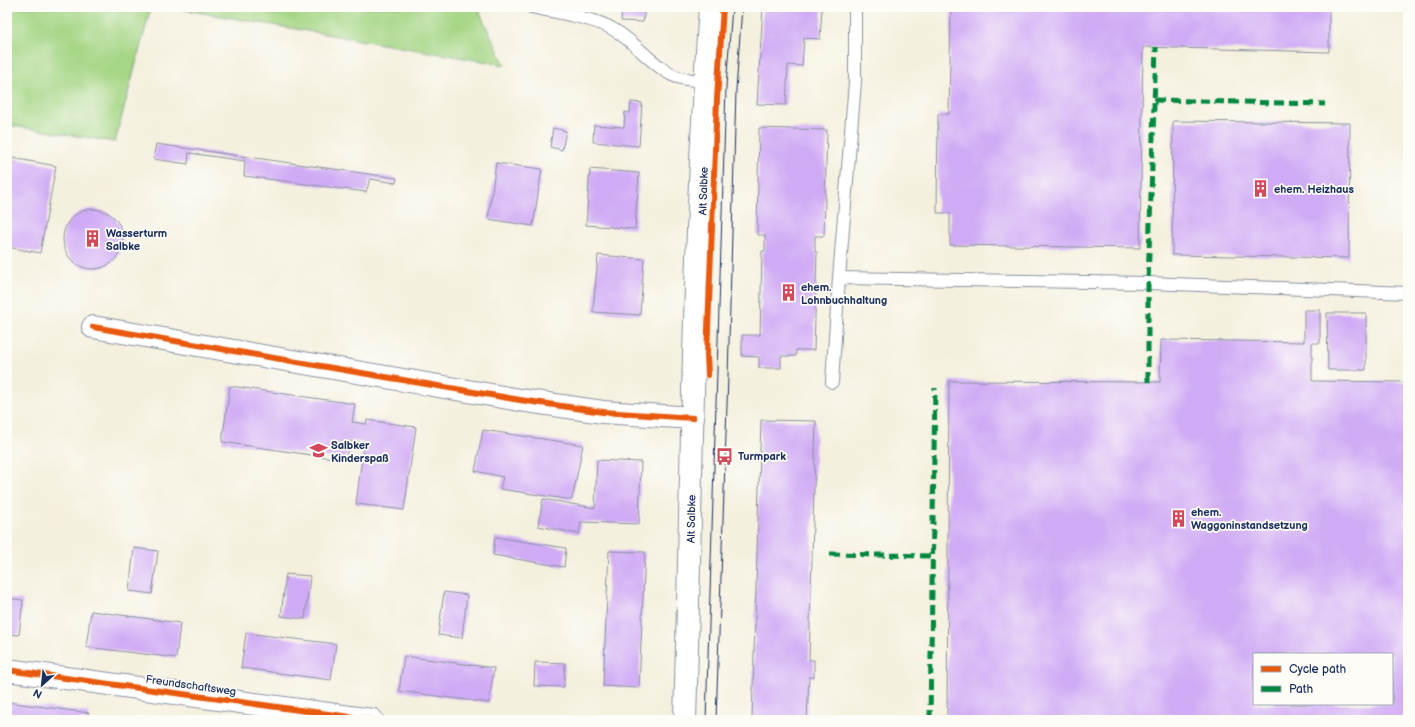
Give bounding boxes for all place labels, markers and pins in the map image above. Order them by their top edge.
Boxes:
building icon: ehem. Heizhaus [1251,179,1271,199]
place label: ehem. Heizhaus [1274,183,1354,196]
place label: Wasserturm Salbke [106,227,167,253]
building icon: Wasserturm Salbke [83,229,103,249]
place label: ehem. Lohnbuchhaltung [801,281,887,307]
building icon: ehem. Lohnbuchhaltung [778,283,798,303]
place label: Salbker Kinderspaß [331,439,389,465]
school or university icon: Salbker Kinderspaß [308,441,328,461]
bus stop icon: Turmpark [715,446,735,466]
place label: Turmpark [738,450,786,463]
place label: ehem. Waggoninstandsetzung [1191,506,1308,532]
building icon: ehem. Waggoninstandsetzung [1168,508,1188,528]

